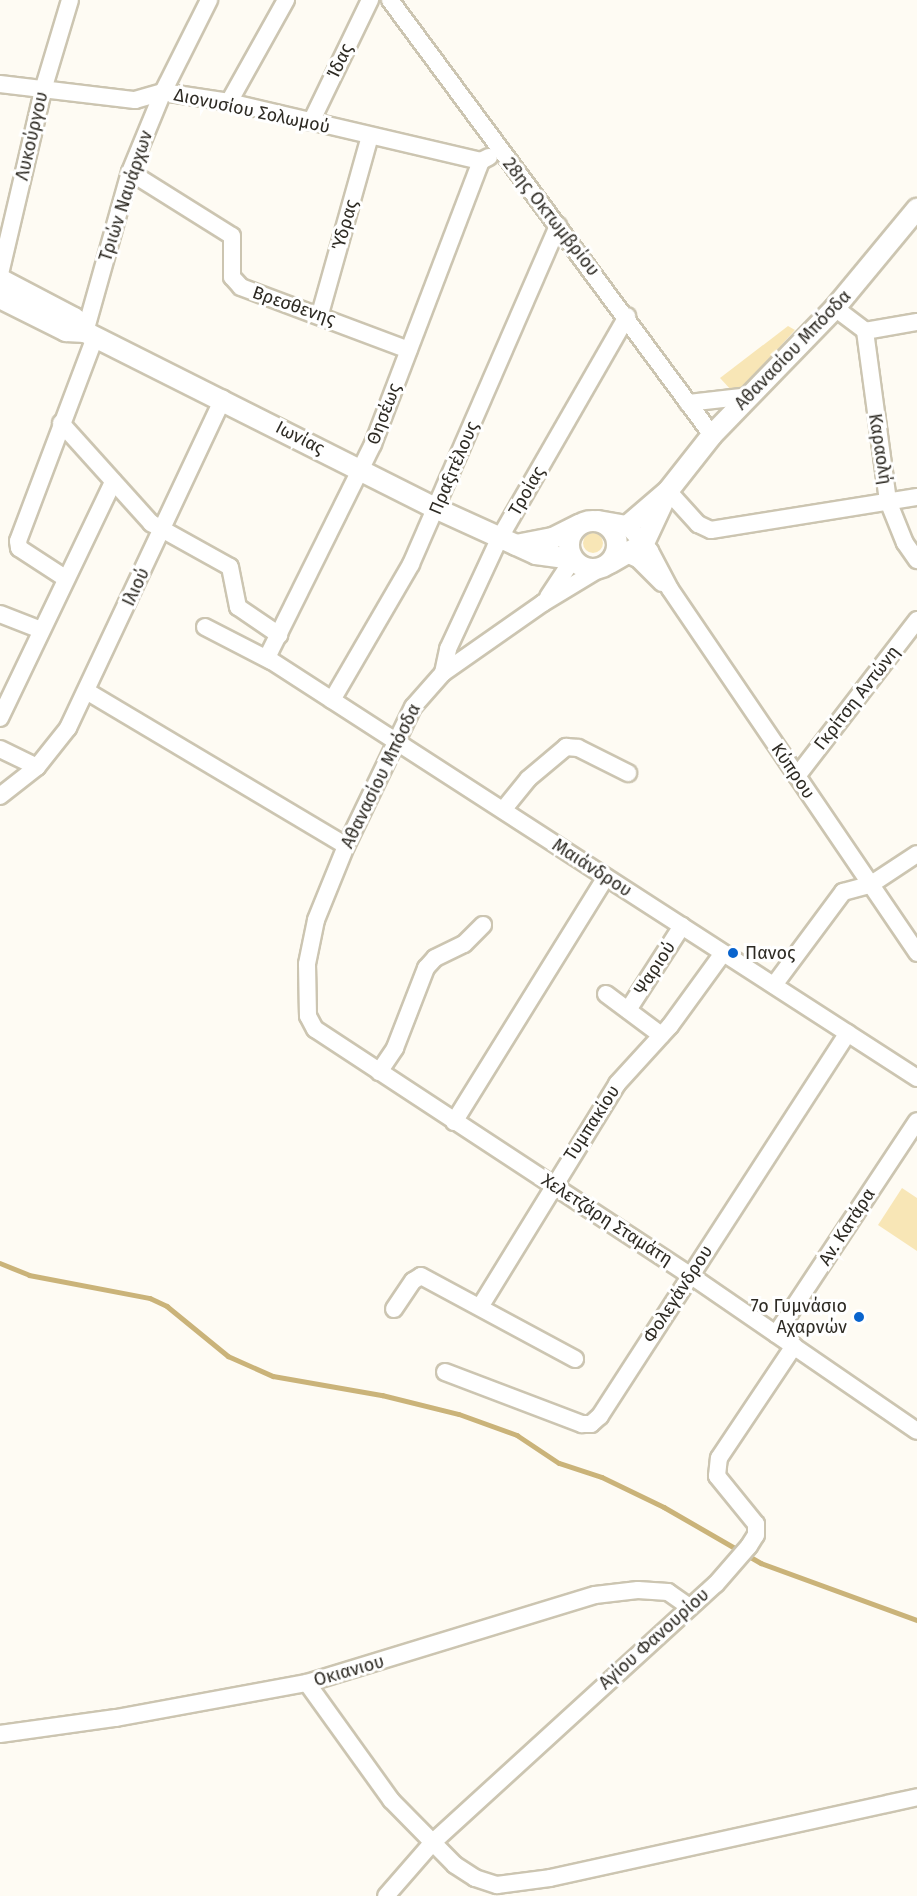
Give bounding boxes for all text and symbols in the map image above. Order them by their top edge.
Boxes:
street label: Ίδας [322,40,358,82]
street label: Διονυσίου Σολωμού [172,84,332,138]
street label: Λυκούργου [11,89,53,183]
street label: Τριών Ναυάρχων [95,128,157,264]
street label: 28ης Οκτωμβρίου [498,154,604,280]
street label: Ύδρας [327,197,363,253]
street label: Βρεσθενης [250,282,338,330]
street label: Αθανασίου Μπόσδα [730,286,856,414]
street label: Θησέως [362,380,406,448]
street label: Καραολή [864,412,896,486]
street label: Ιωνίας [272,417,328,459]
street label: Πραξιτέλους [425,418,483,518]
street label: Τροίας [504,462,550,520]
street label: Ιλιού [118,564,154,610]
street label: Γκρίτση Αντώνη [810,642,904,754]
street label: Αθανασίου Μπόσδα [337,700,425,852]
street label: Κύπρου [767,739,819,803]
street label: Μαιάνδρου [548,834,636,902]
street label: Ψαριού [630,937,680,999]
place label: Πανος [745,942,795,964]
marker: Πανος [726,946,740,960]
street label: Τυμπακίου [560,1081,624,1165]
street label: Χελετζάρη Σταμάτη [537,1170,677,1270]
street label: Αν. Κατάρα [814,1184,880,1270]
street label: Φολεγάνδρου [639,1241,717,1347]
place label: 7ο Γυμνάσιο Αχαρνών [751,1296,847,1338]
marker: 7ο Γυμνάσιο Αχαρνών [852,1310,866,1324]
street label: Αγίου Φανουρίου [594,1584,714,1694]
street label: Οκιανιου [311,1651,387,1691]

